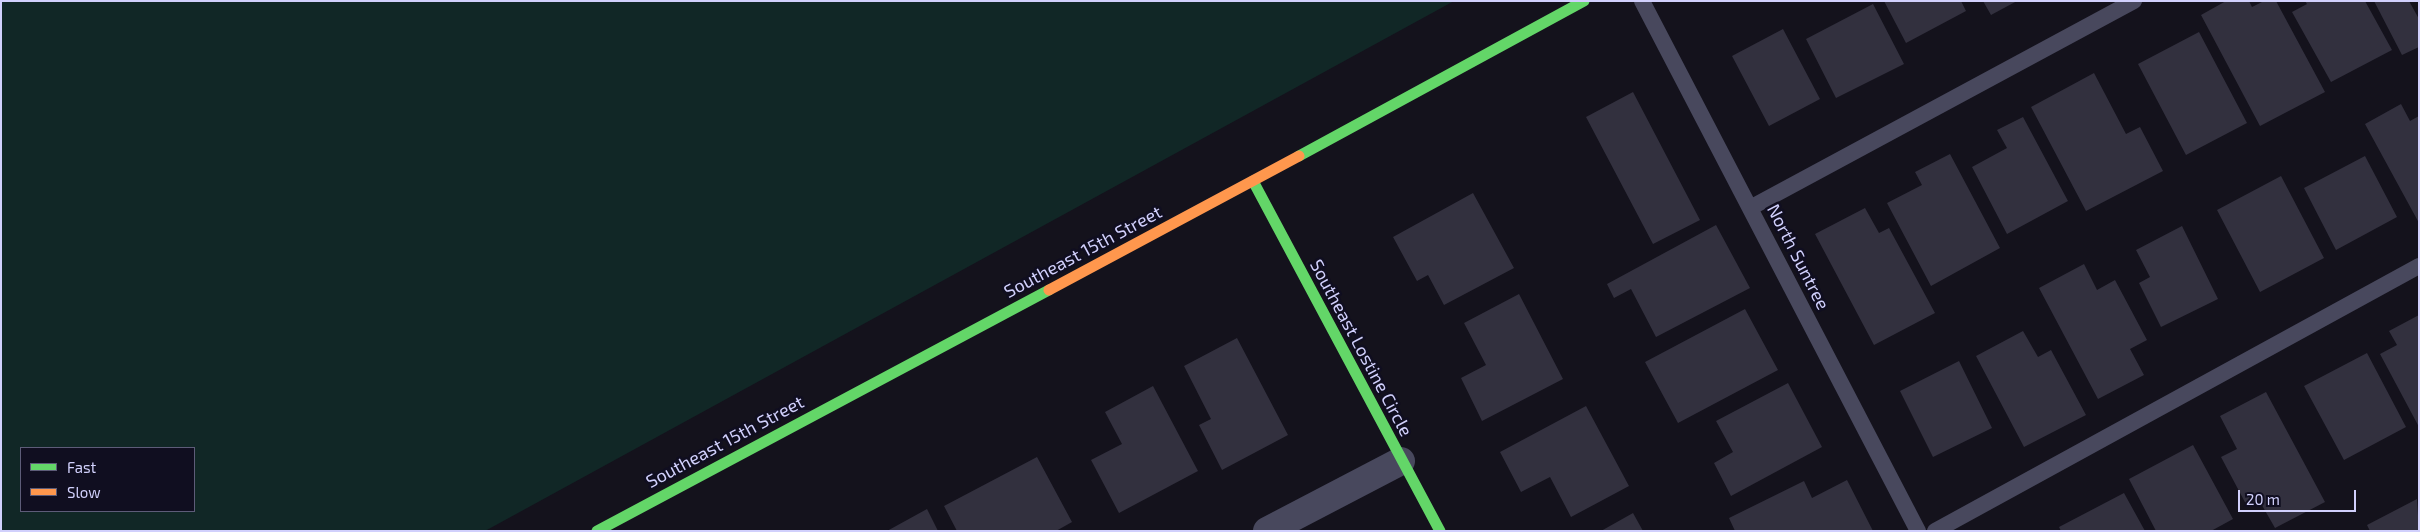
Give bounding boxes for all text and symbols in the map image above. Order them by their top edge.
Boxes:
street label: Southeast 15th Street [1000,201,1166,303]
street label: North Suntree [1762,201,1834,313]
street label: Southeast Lostine Circle [1305,256,1417,440]
street label: Southeast 15th Street [642,391,808,493]
legend [20,447,195,512]
text: Fast [67,458,96,476]
scale bar [2240,480,2358,512]
text: Slow [67,483,101,501]
text: 20 m [2246,490,2280,508]

